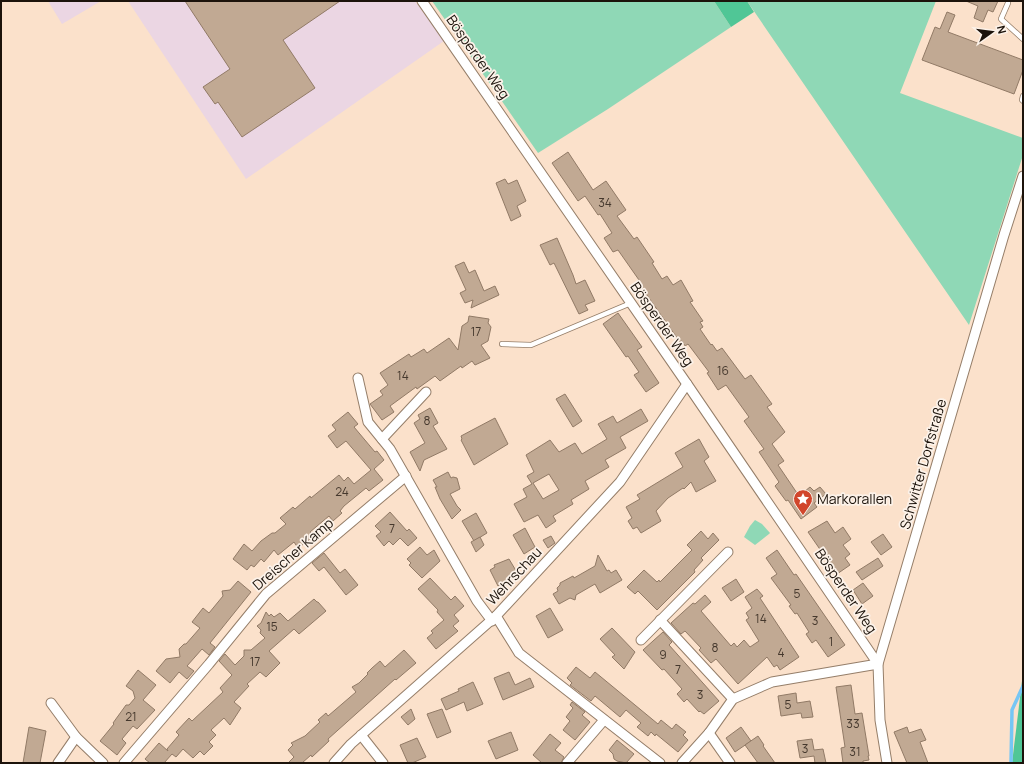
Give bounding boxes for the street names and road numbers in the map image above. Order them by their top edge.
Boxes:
street label: Bösperder Weg [442,11,514,103]
street label: Bösperder Weg [626,278,698,370]
street label: Schwitter Dorfstraße [895,396,950,531]
street label: Dreischer Kamp [248,513,337,594]
street label: Wehrschau [482,542,545,609]
street label: Bösperder Weg [811,545,882,637]

